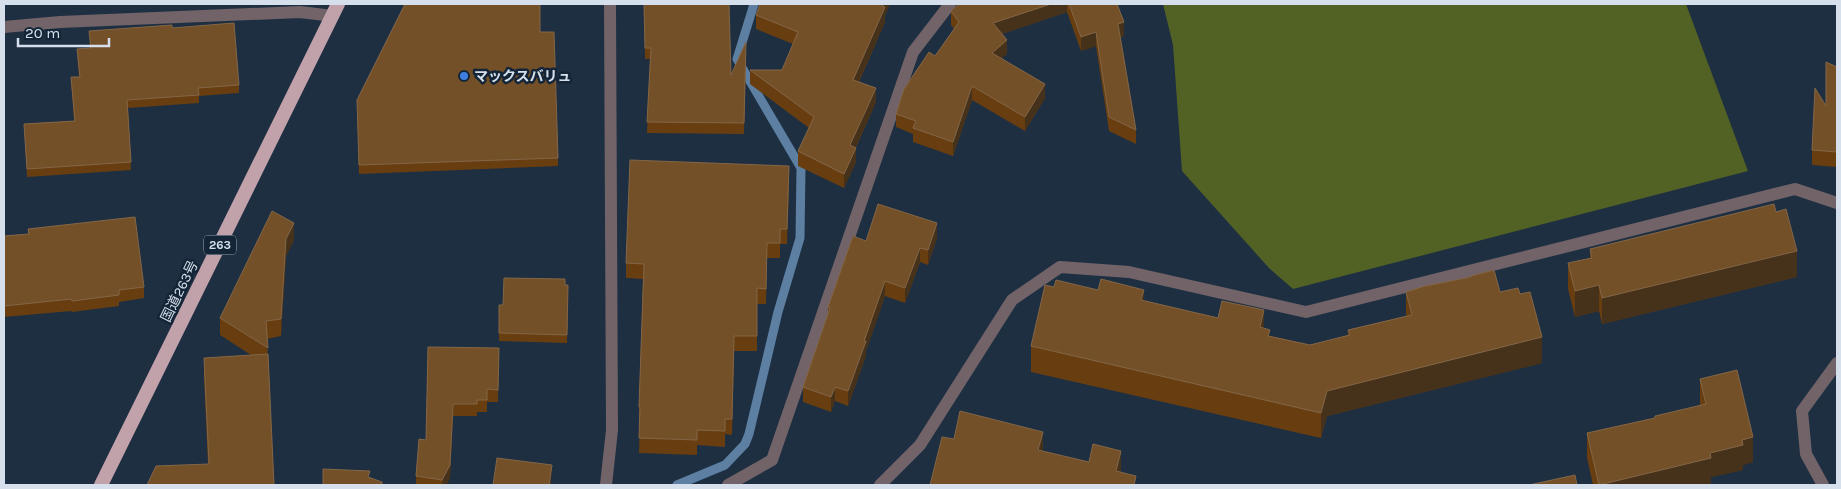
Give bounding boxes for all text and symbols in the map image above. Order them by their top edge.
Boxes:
scale bar [18,15,109,47]
text: 20 m [25,24,60,42]
place label: マックスバリュ [474,68,572,85]
marker: マックスバリュ [458,70,470,82]
road number: 263 [204,236,236,254]
street label: 国道263号 [157,258,202,325]

